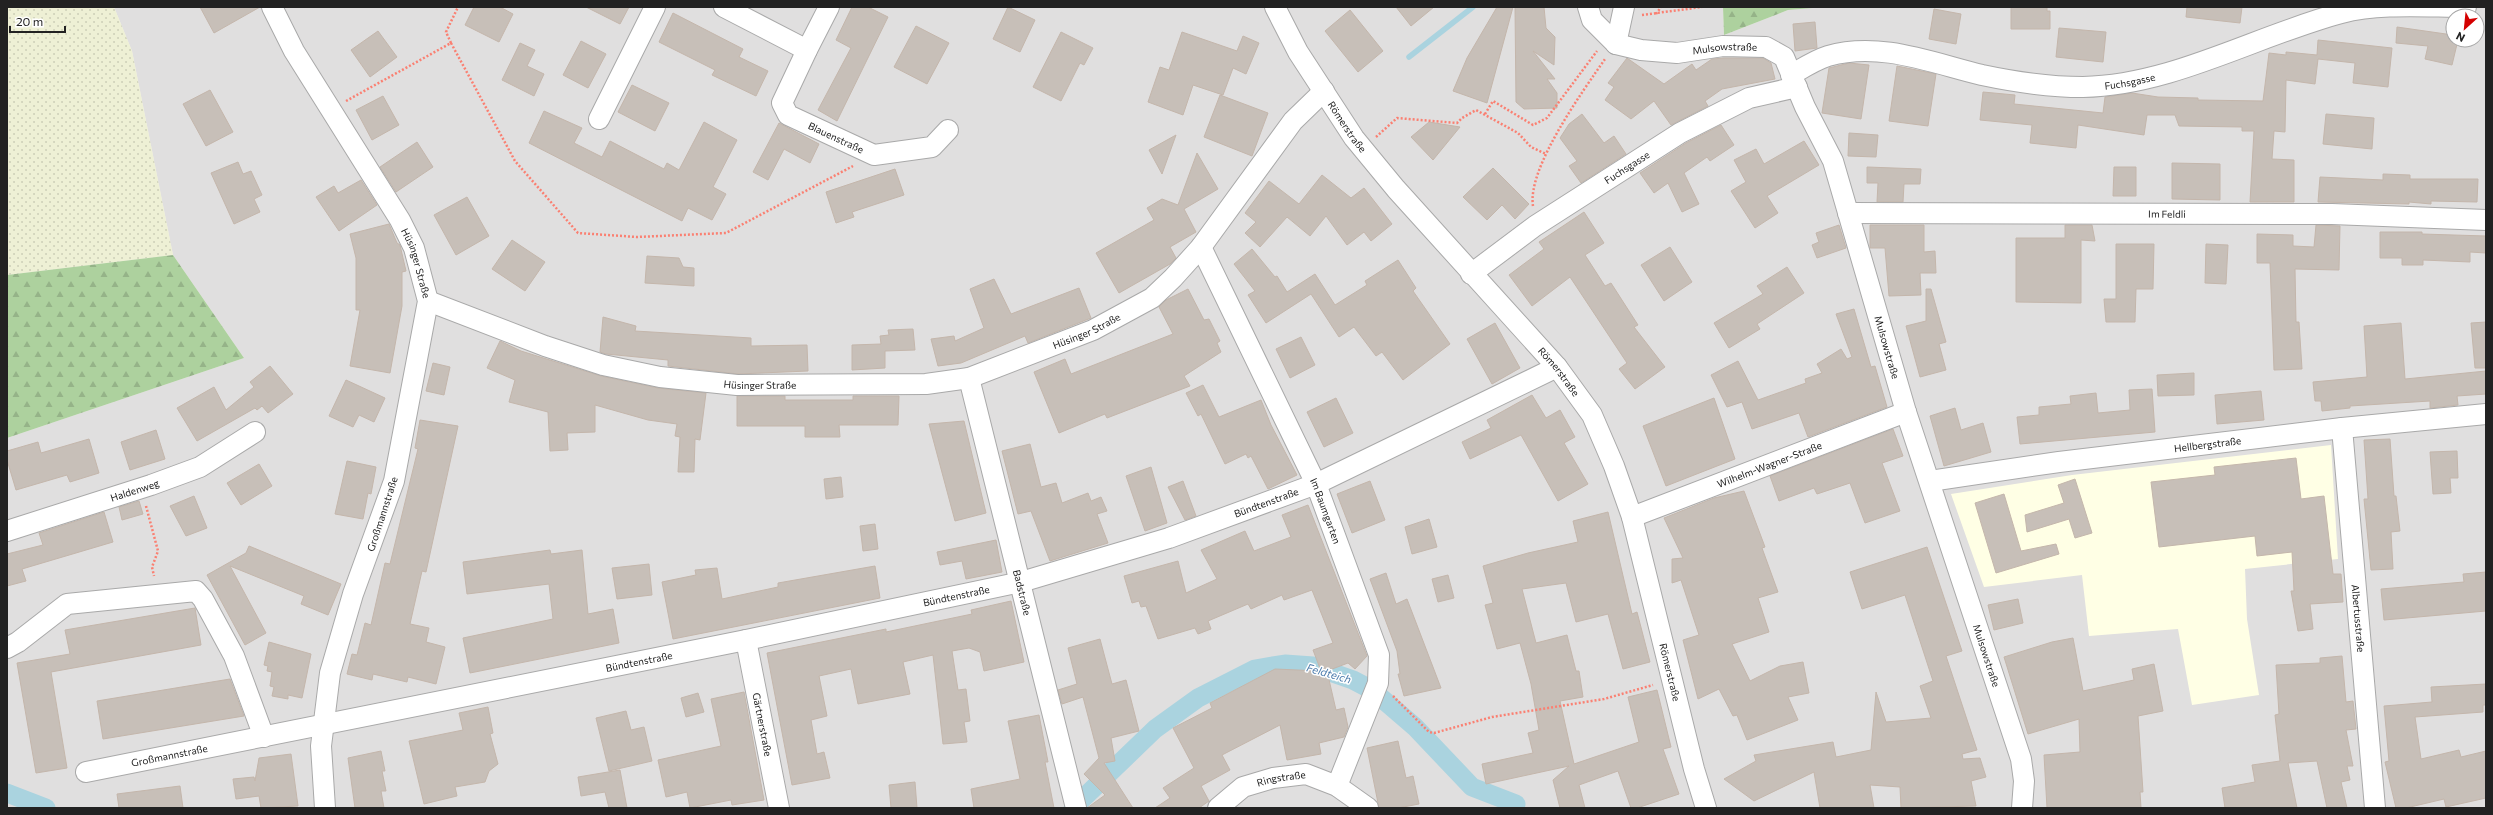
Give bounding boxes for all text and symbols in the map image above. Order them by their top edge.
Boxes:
scale bar [10,8,65,34]
north arrow [2445,8,2485,48]
text: 20 m [16,14,43,28]
text: N [2454,30,2467,45]
street label: Mulsowstraße [1691,40,1757,57]
street label: Fuchsgasse [2104,71,2156,92]
street label: Römerstraße [1326,99,1369,155]
street label: Blauenstraße [806,119,866,155]
street label: Fuchsgasse [1602,148,1652,186]
street label: Im Feldli [2148,208,2186,220]
street label: Hüsinger Straße [399,226,433,299]
street label: Hüsinger Straße [1051,310,1122,351]
street label: Mulsowstraße [1872,314,1902,380]
street label: Römerstraße [1536,345,1582,398]
street label: Hüsinger Straße [723,378,796,391]
street label: Hellbergstraße [2173,434,2242,454]
street label: Wilhelm-Wagner-Straße [1715,439,1823,490]
street label: Großmannstraße [364,475,400,553]
street label: Haldenweg [109,476,161,504]
street label: Im Baumgarten [1308,476,1343,545]
street label: Bündtenstraße [1232,485,1300,520]
street label: Badstraße [1011,568,1034,617]
street label: Bündtenstraße [922,583,991,609]
street label: Albertusstraße [2350,584,2367,653]
street label: Mulsowstraße [1971,623,2003,688]
street label: Römerstraße [1657,642,1683,702]
street label: Bündtenstraße [605,649,673,674]
water label: Feldteich [1305,660,1353,686]
street label: Gärtnerstraße [750,692,775,757]
street label: Großmannstraße [130,742,209,769]
street label: Ringstraße [1255,768,1306,789]

